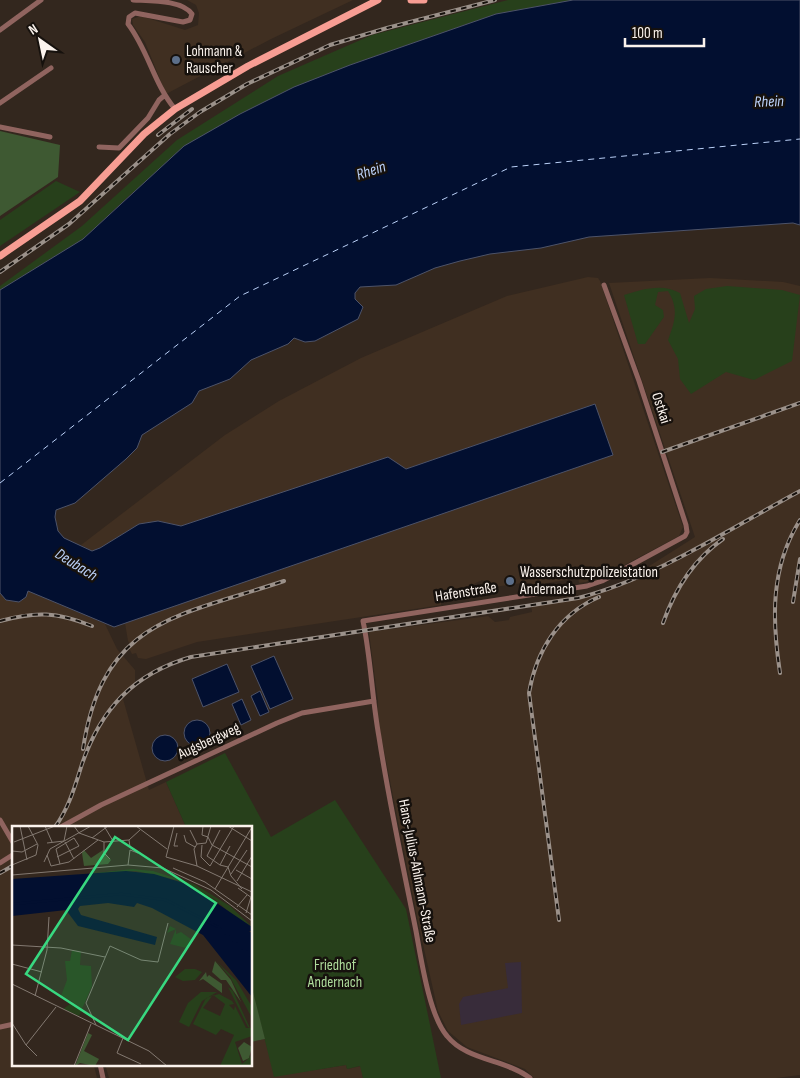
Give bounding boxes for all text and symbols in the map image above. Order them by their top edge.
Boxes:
north arrow [15,15,65,65]
scale bar [625,15,704,47]
text: N [25,20,41,39]
text: 100 m [632,24,663,43]
place label: Lohmann & Rauscher [186,42,243,78]
marker: Lohmann & Rauscher [170,54,182,66]
water label: Rhein [754,92,785,112]
water label: Rhein [354,157,388,185]
street label: Ostkai [647,390,675,426]
water label: Deubach [51,545,101,586]
place label: Wasserschutzpolizeistation Andernach [519,563,658,599]
marker: Wasserschutzpolizeistation Andernach [504,575,516,587]
street label: Hafenstraße [434,578,498,606]
street label: Augsbergweg [174,718,243,764]
street label: Hans-Julius-Ahlmann-Straße [394,798,440,944]
inset map [12,826,252,1066]
park label: Friedhof Andernach [307,956,362,992]

